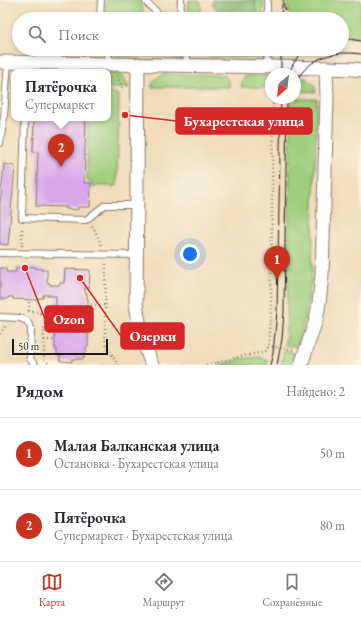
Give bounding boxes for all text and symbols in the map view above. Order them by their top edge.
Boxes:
search box [12,12,349,56]
icon: search [26,23,48,45]
text: Поиск [58,25,99,44]
north arrow [265,68,301,104]
popup [11,69,111,121]
text: Пятёрочка [25,77,97,96]
text: Супермаркет [25,96,95,113]
callout: Бухарестская улица [176,108,312,134]
text: Бухарестская улица [184,112,305,130]
pin: 2 [48,134,74,167]
your location [180,244,200,264]
pin: 1 [264,246,290,279]
callout: Ozon [45,306,93,332]
text: Ozon [53,310,85,328]
callout: Озерки [121,323,184,349]
text: Озерки [130,327,176,345]
scale bar [12,337,108,356]
text: 50 m [18,339,39,353]
text: Рядом [16,380,64,402]
text: Найдено: 2 [286,383,345,400]
text: Малая Балканская улица [54,436,219,455]
text: 1 [26,445,32,462]
text: 50 m [320,445,345,462]
text: Остановка · Бухарестская улица [54,455,219,472]
text: Пятёрочка [54,508,126,527]
text: 2 [26,517,32,534]
text: 80 m [320,517,345,534]
text: Супермаркет · Бухарестская улица [54,527,233,544]
tab: Карта [39,571,65,609]
tab: Маршрут [143,571,185,609]
tab: Сохранённые [262,571,322,609]

